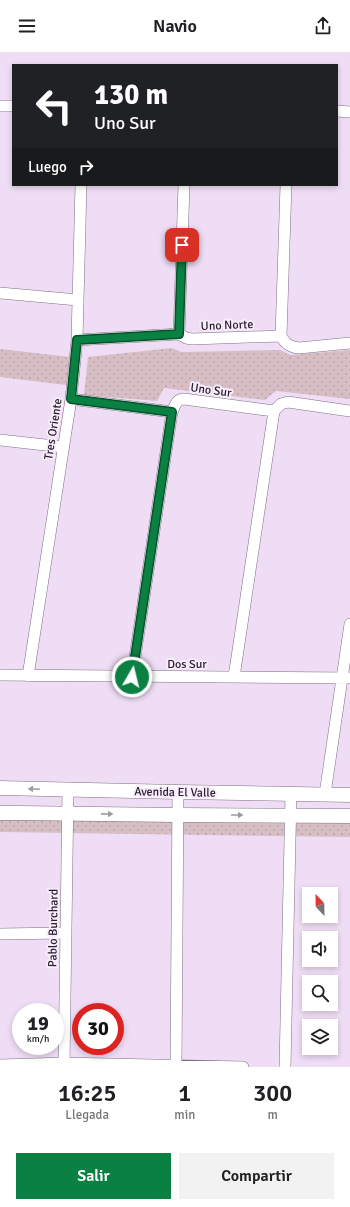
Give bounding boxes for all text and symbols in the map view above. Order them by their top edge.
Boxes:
icon: menu [16,15,38,37]
text: Navio [153,15,197,37]
icon: share [312,15,334,37]
text: 130 m [94,78,168,112]
icon: left [28,80,80,132]
text: Uno Sur [94,112,156,134]
icon: right [75,156,97,178]
text: Luego [28,158,67,176]
pin [165,228,199,262]
icon: arrive [171,234,193,256]
street label: Uno Norte [200,317,254,334]
street label: Uno Sur [190,380,233,401]
street label: Tres Oriente [41,397,66,461]
position arrow [111,656,153,698]
street label: Dos Sur [167,657,207,672]
street label: Avenida El Valle [134,784,216,801]
one-way arrow [28,785,40,792]
one-way arrow [101,811,114,817]
one-way arrow [231,812,244,818]
north arrow [302,887,338,923]
map controls [302,887,338,1055]
street label: Pablo Burchard [45,889,62,967]
button: sound [302,931,338,967]
button: search [302,975,338,1011]
speed limit sign: 30 [72,1003,124,1055]
text: 19 [27,1011,49,1036]
button: layers [302,1019,338,1055]
text: km/h [27,1033,49,1045]
text: 16:25 [58,1078,116,1108]
text: 1 [178,1078,191,1108]
text: 300 [253,1078,292,1108]
text: Llegada [65,1107,109,1123]
text: min [174,1107,195,1123]
text: m [267,1107,278,1123]
button: Salir [16,1153,171,1199]
button: Compartir [179,1153,334,1199]

